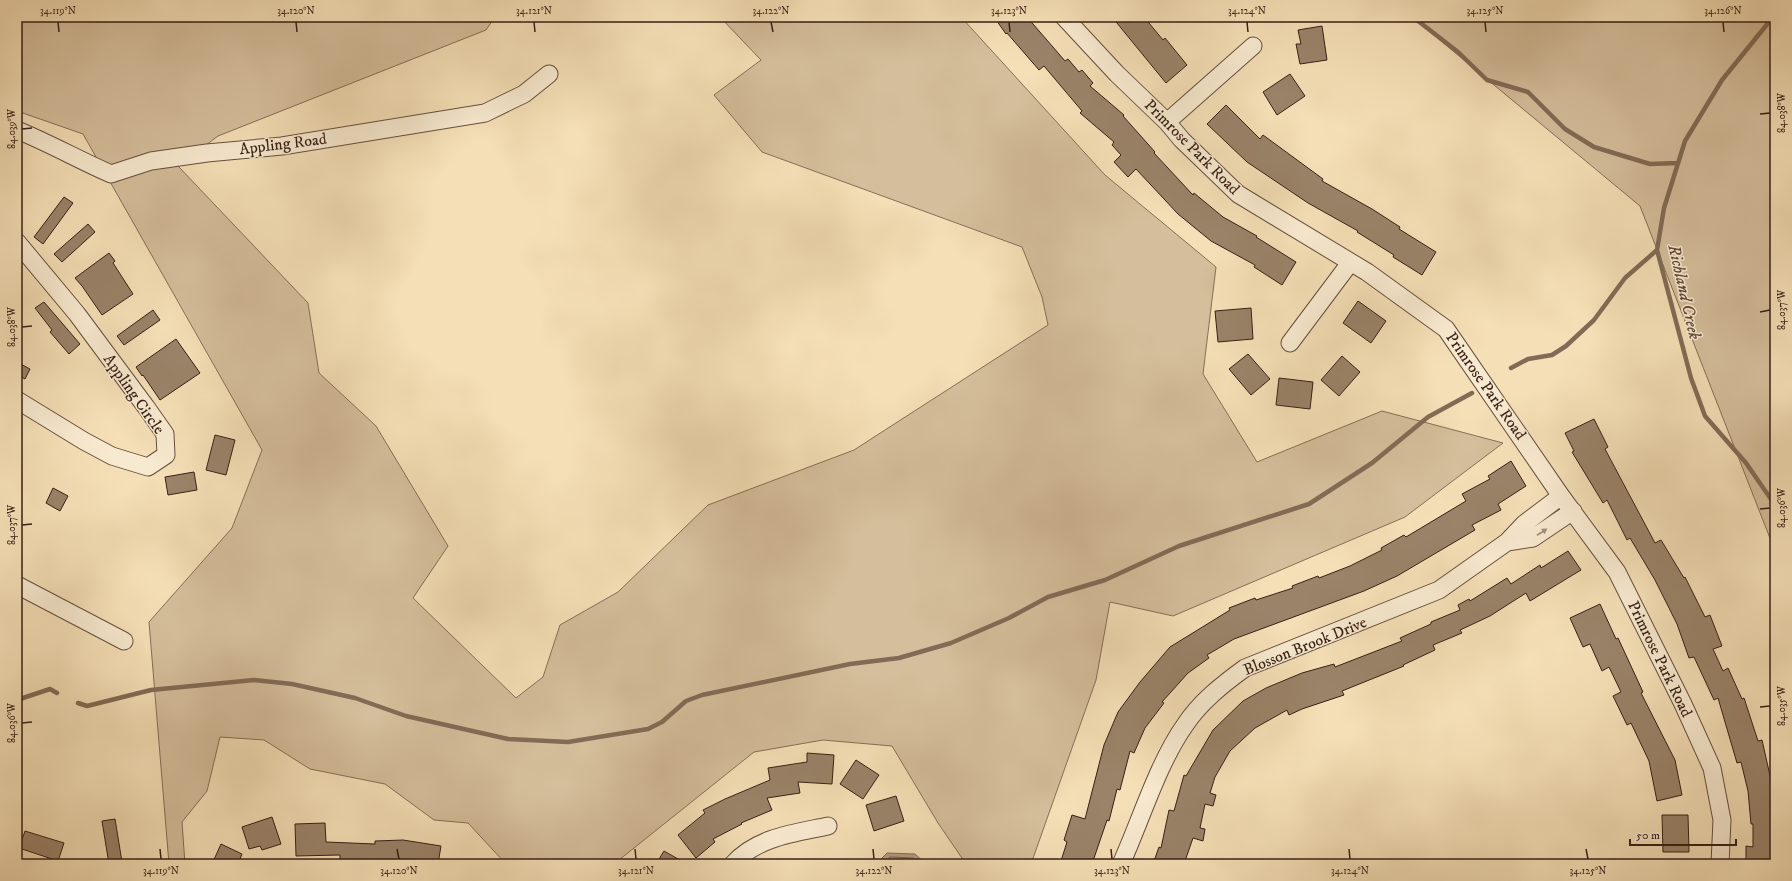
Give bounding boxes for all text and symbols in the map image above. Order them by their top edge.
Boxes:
text: 34.119°N [40,5,76,17]
text: 34.120°N [277,5,315,17]
text: 34.121°N [516,5,552,17]
text: 34.122°N [753,5,790,17]
text: 34.123°N [991,5,1027,17]
text: 34.124°N [1228,5,1266,17]
text: 34.125°N [1467,5,1504,17]
text: 34.126°N [1704,5,1742,17]
text: 84.038°W [1776,92,1788,133]
street label: Primrose Park Road [1140,95,1244,199]
text: 84.039°W [6,108,18,149]
street label: Appling Road [238,129,328,159]
water label: Richland Creek [1662,241,1706,342]
text: 84.037°W [1776,289,1788,330]
text: 84.038°W [6,306,18,347]
street label: Primrose Park Road [1441,328,1531,444]
street label: Appling Circle [99,350,169,438]
text: 84.036°W [1776,487,1788,528]
text: 84.037°W [6,504,18,545]
one-way arrow [1536,528,1548,535]
street label: Primrose Park Road [1623,598,1697,720]
street label: Blosson Brook Drive [1240,612,1370,680]
text: 84.035°W [1776,685,1788,726]
text: 84.036°W [6,702,18,743]
scale bar [1630,821,1736,847]
text: 50 m [1636,828,1660,843]
text: 34.119°N [143,865,179,877]
text: 34.120°N [380,865,418,877]
text: 34.121°N [618,865,654,877]
text: 34.122°N [856,865,893,877]
text: 34.123°N [1094,865,1130,877]
text: 34.124°N [1331,865,1369,877]
text: 34.125°N [1570,865,1607,877]

